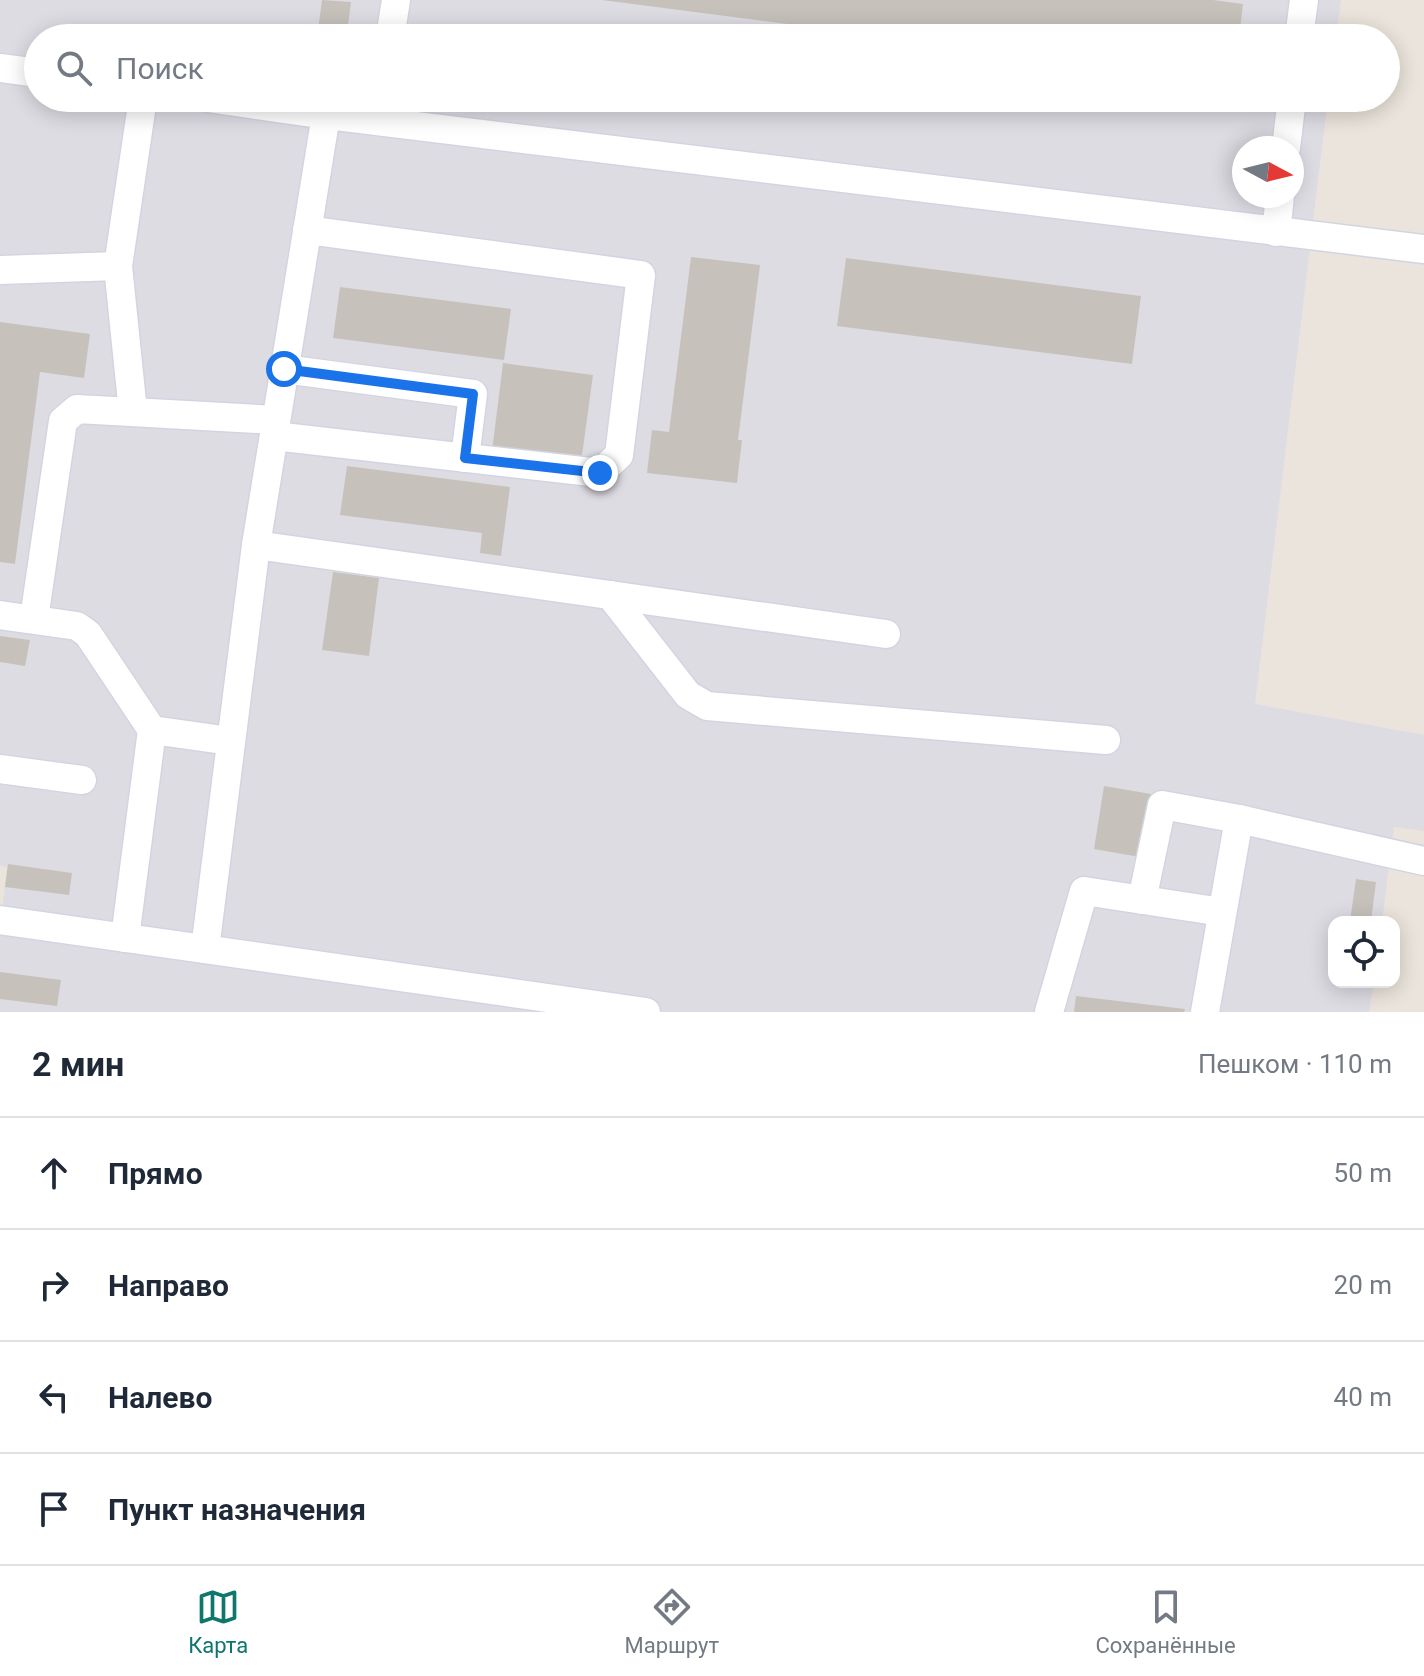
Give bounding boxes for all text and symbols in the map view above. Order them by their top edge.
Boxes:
search box [24,24,1400,112]
icon: search [52,46,96,90]
text: Поиск [116,51,204,86]
north arrow [1232,136,1304,208]
route start [266,351,302,387]
route end [582,455,618,491]
map controls [1328,916,1400,988]
button: locate [1328,916,1400,988]
text: 2 мин [32,1044,124,1084]
text: Пешком · 110 m [1198,1049,1392,1079]
icon: ahead [32,1151,76,1195]
text: Прямо [108,1156,203,1191]
text: 50 m [1334,1158,1392,1188]
icon: right [32,1263,76,1307]
text: Направо [108,1268,229,1303]
text: 20 m [1334,1270,1392,1300]
icon: left [32,1375,76,1419]
text: Налево [108,1380,212,1415]
text: 40 m [1334,1382,1392,1412]
icon: arrive [32,1487,76,1531]
text: Пункт назначения [108,1492,366,1527]
tab: Карта [188,1585,248,1658]
tab: Маршрут [625,1585,719,1658]
tab: Сохранённые [1095,1585,1236,1658]

